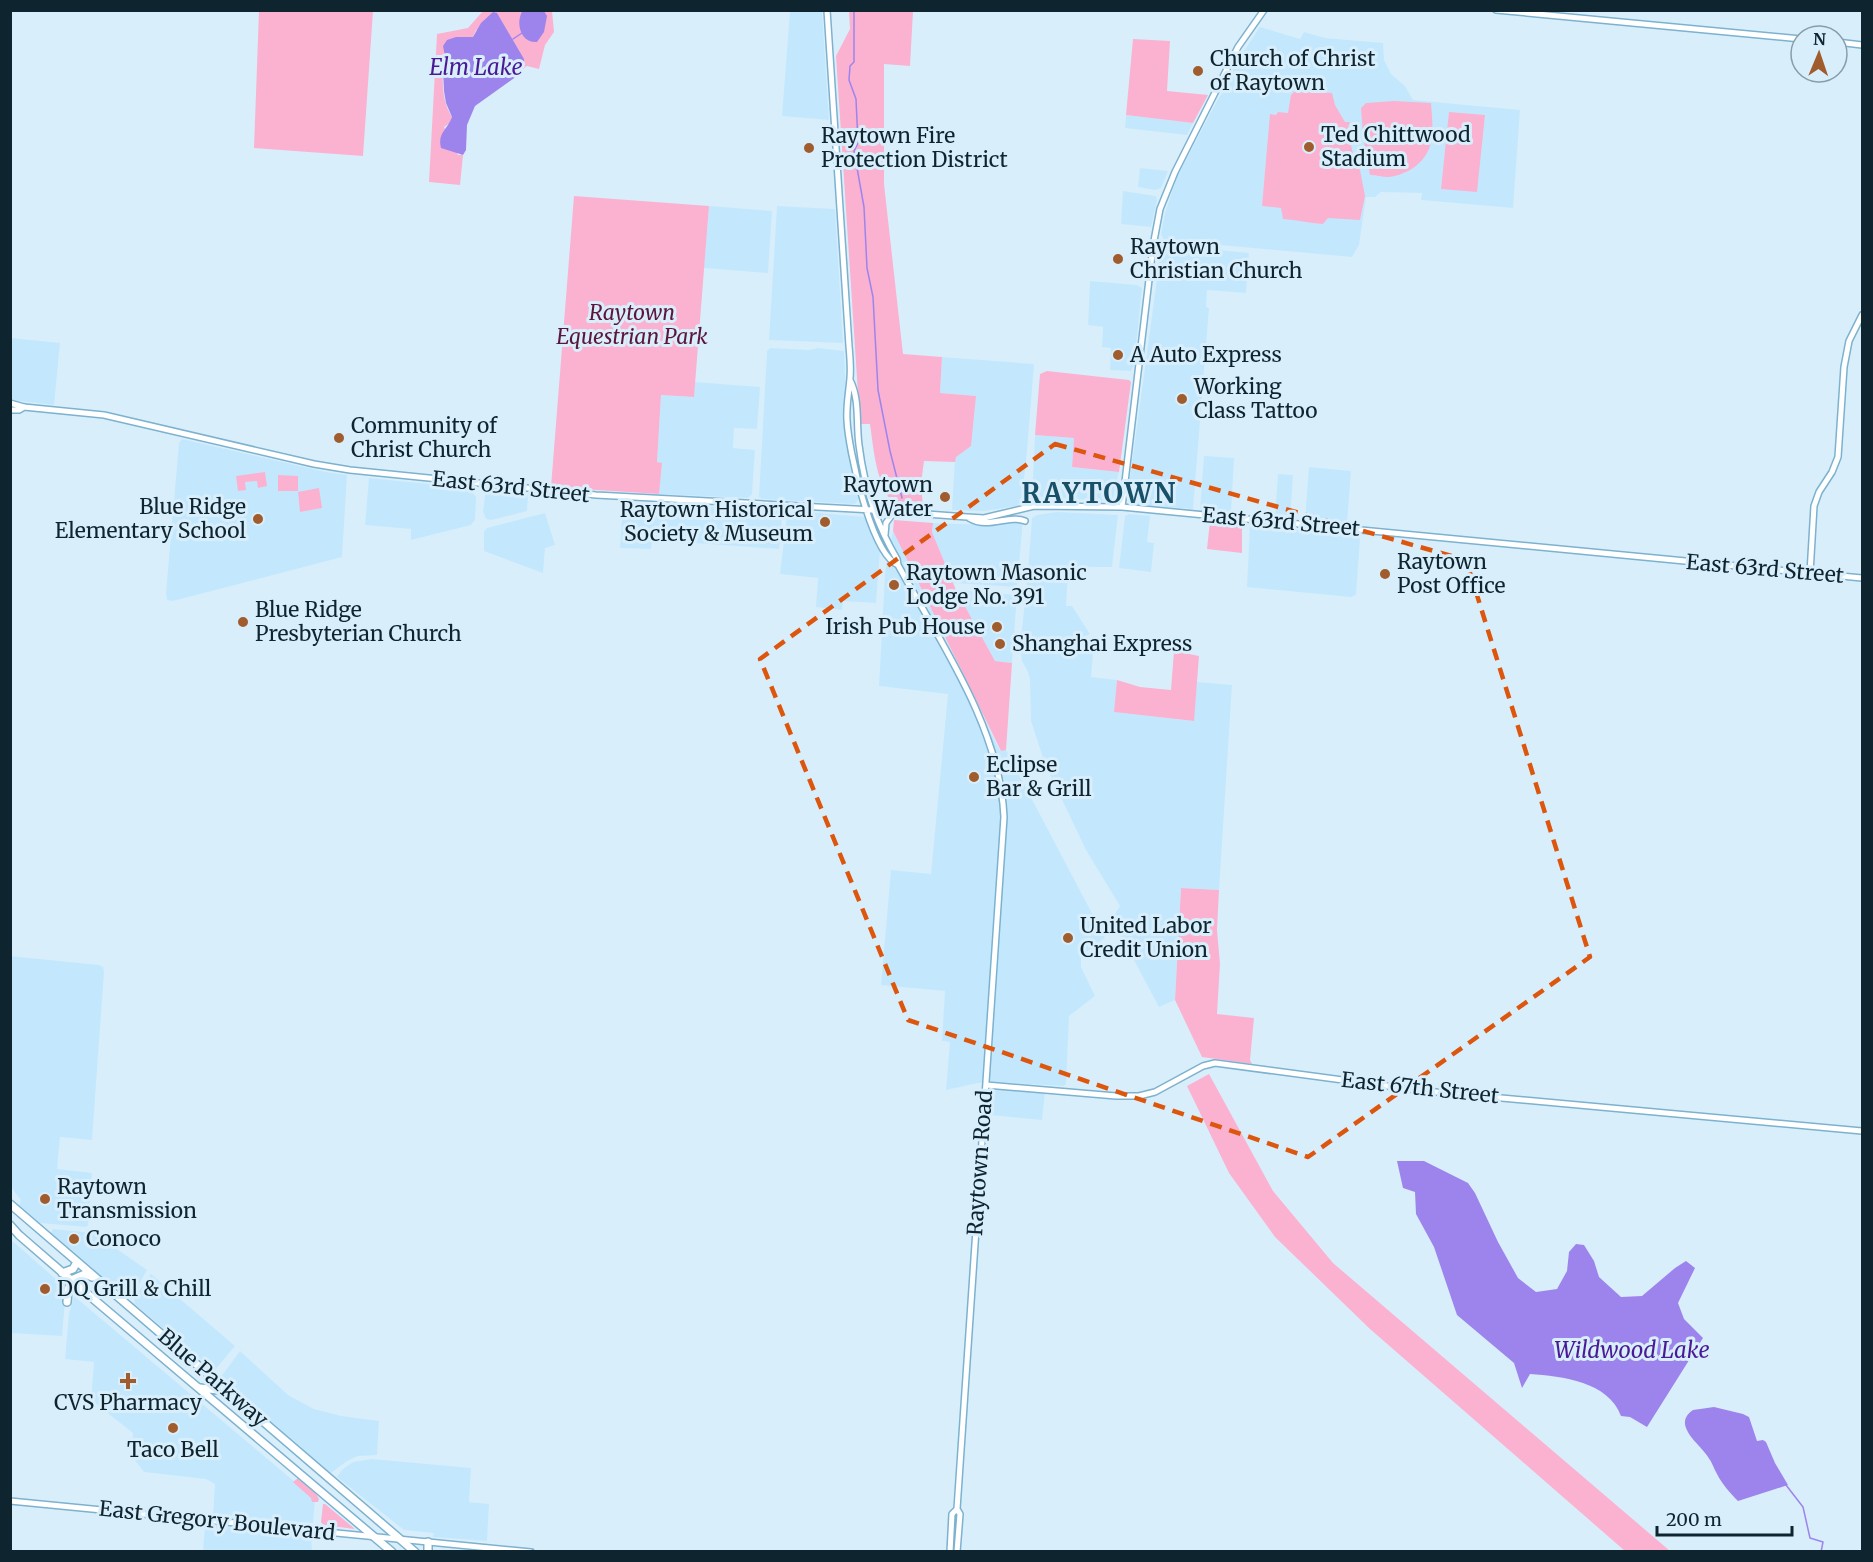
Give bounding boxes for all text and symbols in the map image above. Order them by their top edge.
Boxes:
north arrow [1789,24,1849,84]
text: N [1813,29,1827,49]
place label: Church of Christ of Raytown [1210,45,1375,96]
water label: Elm Lake [429,53,523,81]
marker: Church of Christ of Raytown [1191,64,1205,78]
place label: Ted Chittwood Stadium [1321,121,1471,172]
place label: Raytown Fire Protection District [821,122,1008,173]
marker: Ted Chittwood Stadium [1302,140,1316,154]
marker: Raytown Fire Protection District [802,141,816,155]
place label: Raytown Christian Church [1130,233,1303,284]
marker: Raytown Christian Church [1111,252,1125,266]
park label: Raytown Equestrian Park [556,299,708,350]
place label: A Auto Express [1129,341,1282,368]
marker: A Auto Express [1111,348,1125,362]
place label: Working Class Tattoo [1193,373,1318,424]
marker: Working Class Tattoo [1175,392,1189,406]
place label: Community of Christ Church [351,412,498,463]
marker: Community of Christ Church [332,431,346,445]
street label: East 63rd Street [431,465,591,508]
place label: Raytown Water [843,471,933,522]
district label: RAYTOWN [1021,476,1177,510]
marker: Raytown Water [938,490,952,504]
place label: Blue Ridge Elementary School [55,493,247,544]
place label: Raytown Historical Society & Museum [620,496,813,547]
street label: East 63rd Street [1201,501,1361,542]
marker: Blue Ridge Elementary School [251,512,265,526]
marker: Raytown Historical Society & Museum [818,515,832,529]
place label: Raytown Post Office [1397,548,1506,599]
street label: East 63rd Street [1685,548,1845,589]
place label: Raytown Masonic Lodge No. 391 [906,559,1087,610]
marker: Raytown Post Office [1378,567,1392,581]
marker: Raytown Masonic Lodge No. 391 [887,578,901,592]
place label: Blue Ridge Presbyterian Church [255,596,462,647]
place label: Irish Pub House [825,613,985,640]
marker: Blue Ridge Presbyterian Church [236,615,250,629]
marker: Irish Pub House [990,620,1004,634]
place label: Shanghai Express [1012,630,1192,657]
marker: Shanghai Express [993,637,1007,651]
place label: Eclipse Bar & Grill [986,751,1092,802]
marker: Eclipse Bar & Grill [967,770,981,784]
place label: United Labor Credit Union [1080,912,1212,963]
marker: United Labor Credit Union [1061,931,1075,945]
street label: East 67th Street [1340,1066,1500,1109]
street label: Raytown Road [961,1089,998,1237]
place label: Raytown Transmission [57,1173,197,1224]
marker: Raytown Transmission [38,1192,52,1206]
place label: Conoco [86,1225,161,1252]
marker: Conoco [67,1232,81,1246]
place label: DQ Grill & Chill [57,1275,212,1302]
marker: DQ Grill & Chill [38,1282,52,1296]
street label: Blue Parkway [153,1323,274,1433]
water label: Wildwood Lake [1554,1336,1710,1364]
marker: CVS Pharmacy [121,1374,135,1388]
place label: CVS Pharmacy [54,1389,203,1416]
marker: Taco Bell [166,1421,180,1435]
place label: Taco Bell [127,1436,219,1463]
street label: East Gregory Boulevard [98,1495,337,1546]
scale bar [1657,1499,1792,1537]
text: 200 m [1666,1508,1722,1531]

